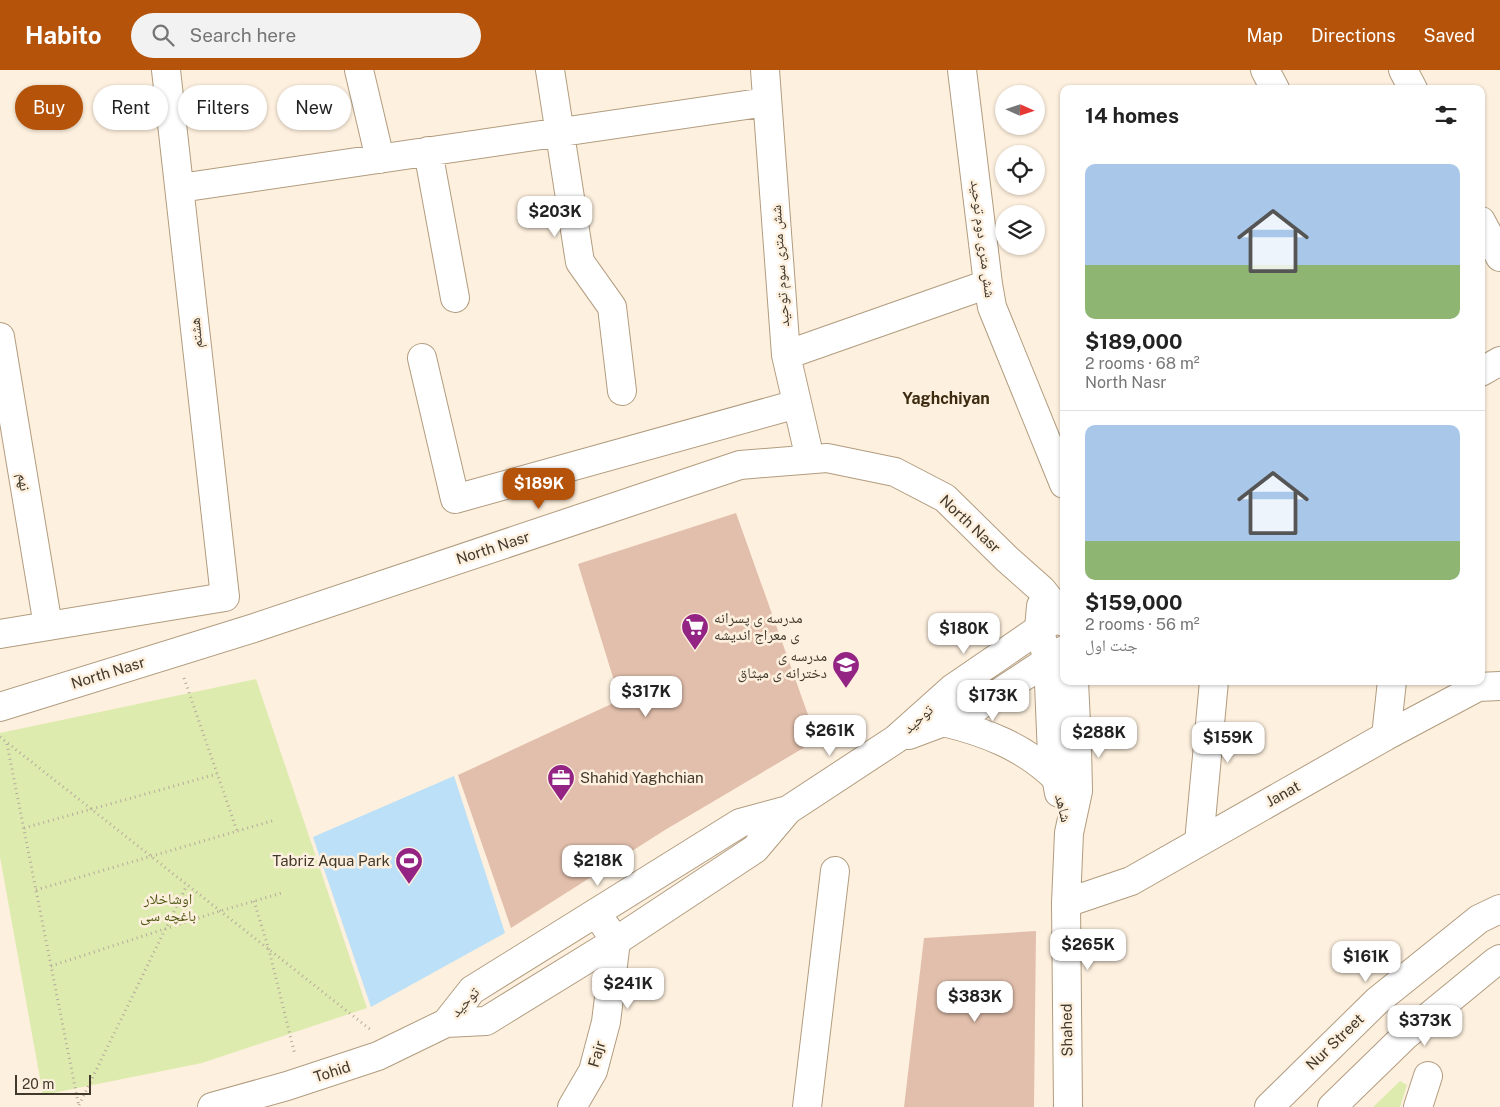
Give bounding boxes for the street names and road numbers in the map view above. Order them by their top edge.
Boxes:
street label: شش متری دوم توحید [966,179,999,299]
street label: شش متری سوم توحید [767,204,794,328]
street label: هشتم [185,317,208,349]
street label: نهم [13,472,34,492]
street label: North Nasr [937,491,1004,556]
street label: North Nasr [454,528,532,567]
street label: North Nasr [69,653,147,692]
street label: توحید [899,700,937,737]
street label: Janat [1263,777,1303,810]
street label: شاهد [1052,792,1075,824]
street label: توحید [447,983,484,1021]
street label: Shahed [1058,1003,1075,1057]
street label: Nur Street [1302,1010,1367,1073]
street label: Fajr [585,1038,608,1069]
street label: Tohid [311,1058,352,1085]

